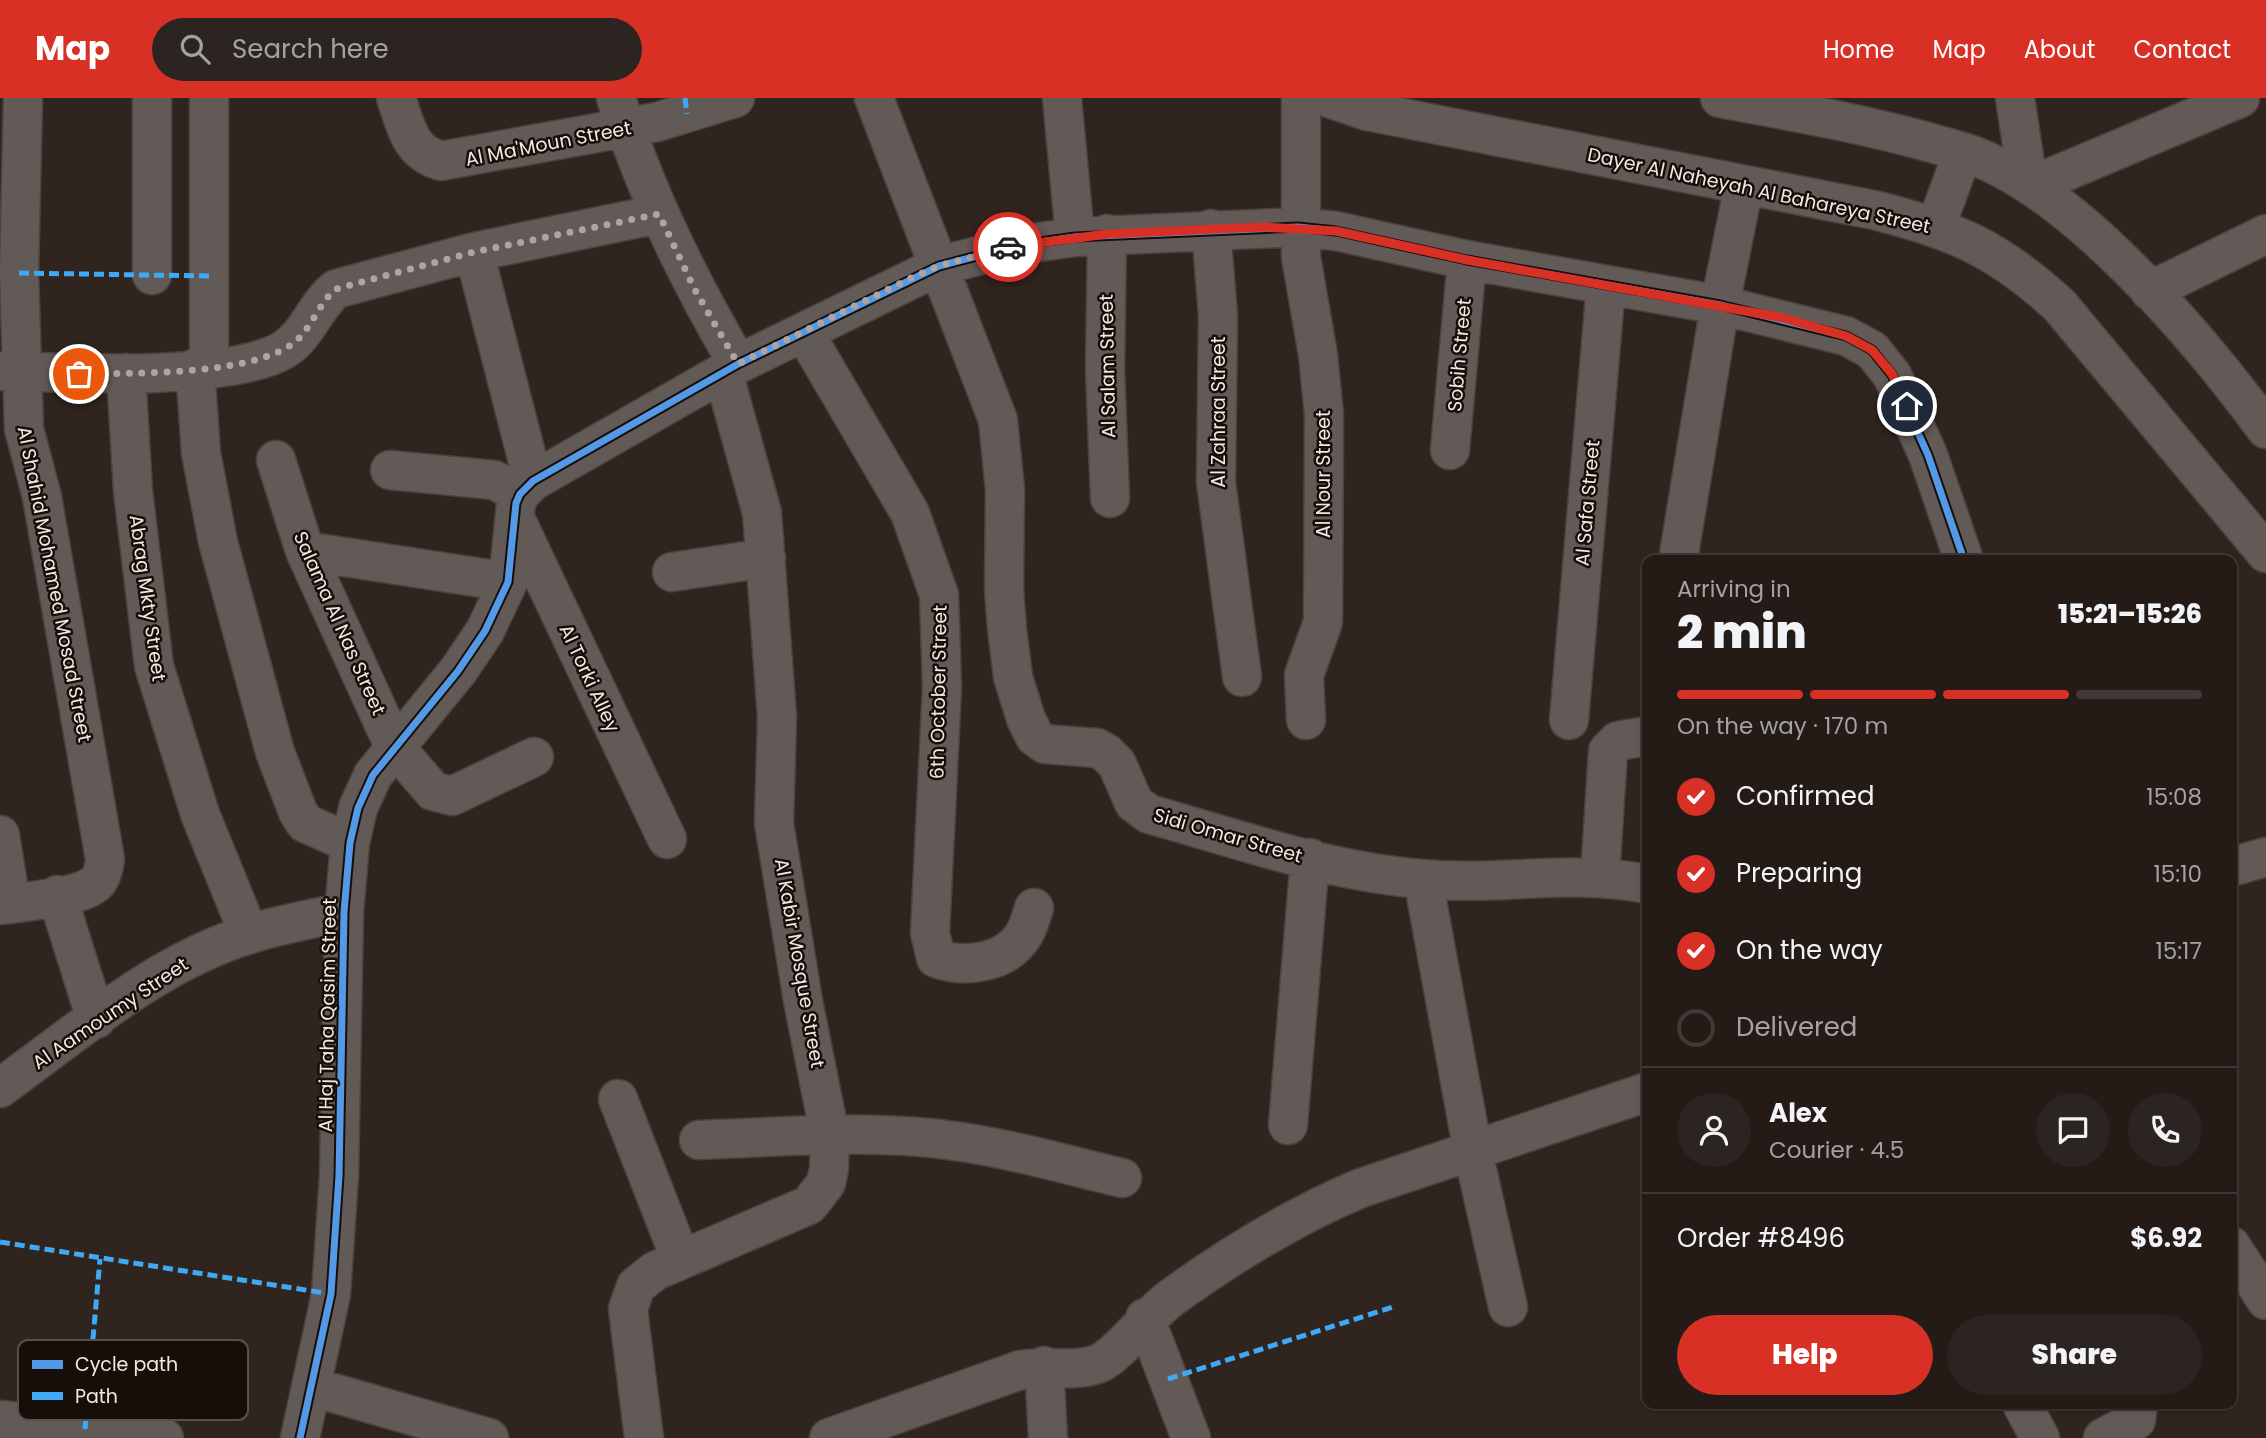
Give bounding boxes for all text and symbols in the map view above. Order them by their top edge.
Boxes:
search box [152,18,642,81]
text: Map [35,25,110,72]
icon: search [176,30,214,68]
text: Search here [232,31,389,67]
text: Home [1823,33,1895,66]
text: Map [1933,33,1986,66]
text: About [2024,33,2095,66]
text: Contact [2133,33,2231,66]
street label: Al Ma'Moun Street [463,114,633,173]
street label: Dayer Al Naheyah Al Bahareya Street [1585,141,1933,240]
courier [973,212,1043,282]
icon: car [989,228,1027,266]
street label: Al Salam Street [1093,294,1122,438]
street label: Sobih Street [1441,297,1478,413]
street label: Al Zahraa Street [1205,336,1232,488]
pin [49,344,109,404]
icon: bag [60,355,98,393]
pin [1877,376,1937,436]
icon: home [1888,387,1926,425]
street label: Al Nour Street [1310,410,1337,538]
street label: Al Shahid Mohamed Mosad Street [11,424,98,744]
street label: Al Safa Street [1569,439,1606,567]
street label: Abrag Mkty Street [122,513,173,683]
street label: Salama Al Nas Street [287,527,392,719]
text: Arriving in [1677,573,1791,605]
text: 15:21–15:26 [2058,596,2202,632]
text: 2 min [1677,600,1807,664]
street label: 6th October Street [923,605,954,779]
street label: Al Torki Alley [553,620,626,737]
text: On the way · 170 m [1677,710,1888,742]
icon: check [1677,778,1715,816]
text: Confirmed [1736,778,1874,814]
text: 15:08 [2146,781,2202,813]
street label: Sidi Omar Street [1150,801,1305,870]
icon: check [1677,855,1715,893]
text: Preparing [1736,855,1862,891]
street label: Al Kabir Mosque Street [768,856,831,1070]
text: 15:10 [2153,858,2202,890]
street label: Al Haj Taha Qasim Street [312,898,343,1132]
icon: check [1677,932,1715,970]
text: On the way [1736,932,1883,968]
text: 15:17 [2155,935,2202,967]
street label: Al Aamoumy Street [27,951,194,1076]
text: Delivered [1736,1009,1857,1045]
button: person [1677,1093,1751,1167]
button: chat [2036,1093,2110,1167]
button: phone [2128,1093,2202,1167]
text: Alex [1769,1095,1827,1131]
text: Courier · 4.5 [1769,1134,1904,1166]
text: Order #8496 [1677,1220,1845,1256]
text: $6.92 [2130,1220,2202,1256]
button: Help [1677,1315,1933,1395]
button: Share [1947,1315,2202,1395]
legend [18,1340,248,1420]
text: Cycle path [75,1351,178,1378]
text: Path [75,1383,118,1410]

